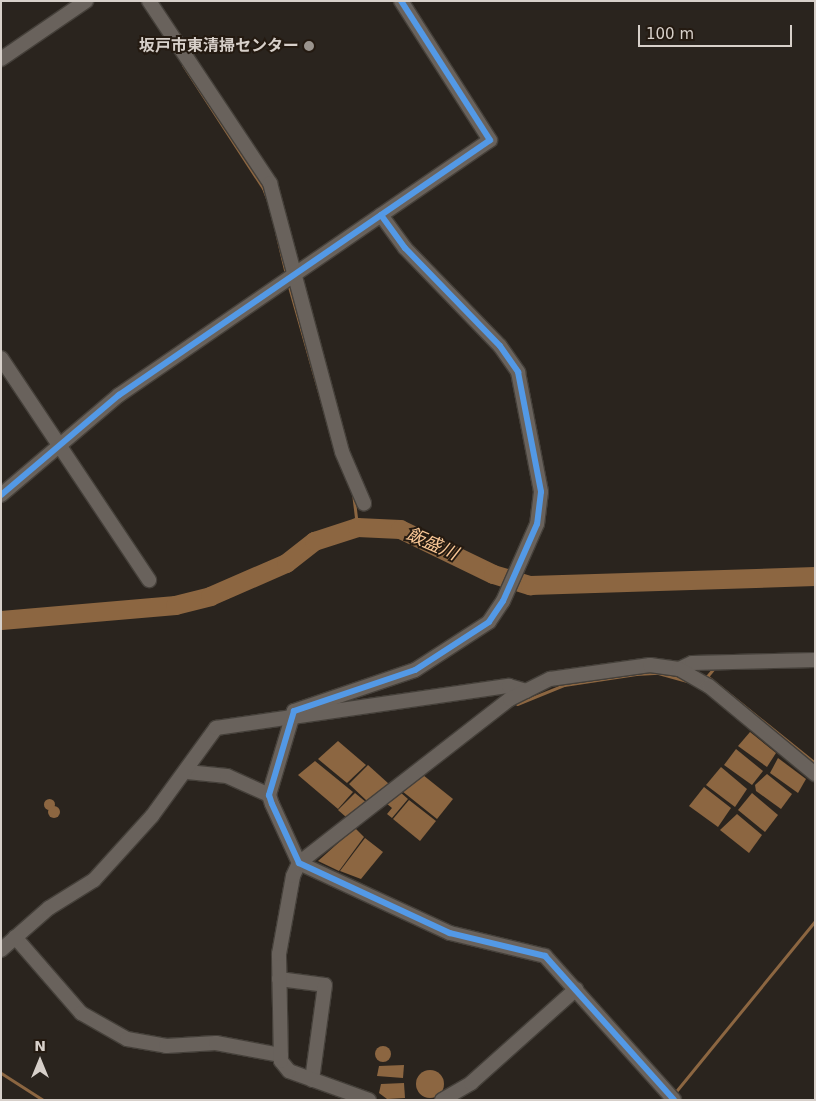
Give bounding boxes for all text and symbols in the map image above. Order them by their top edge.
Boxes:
scale bar [641,15,795,47]
text: 100 m [646,25,694,43]
place label: 坂戸市東清掃センター [139,36,299,56]
marker: 坂戸市東清掃センター [303,40,315,52]
water label: 飯盛川 [403,523,461,565]
north arrow [15,1036,65,1086]
text: N [34,1038,46,1054]

